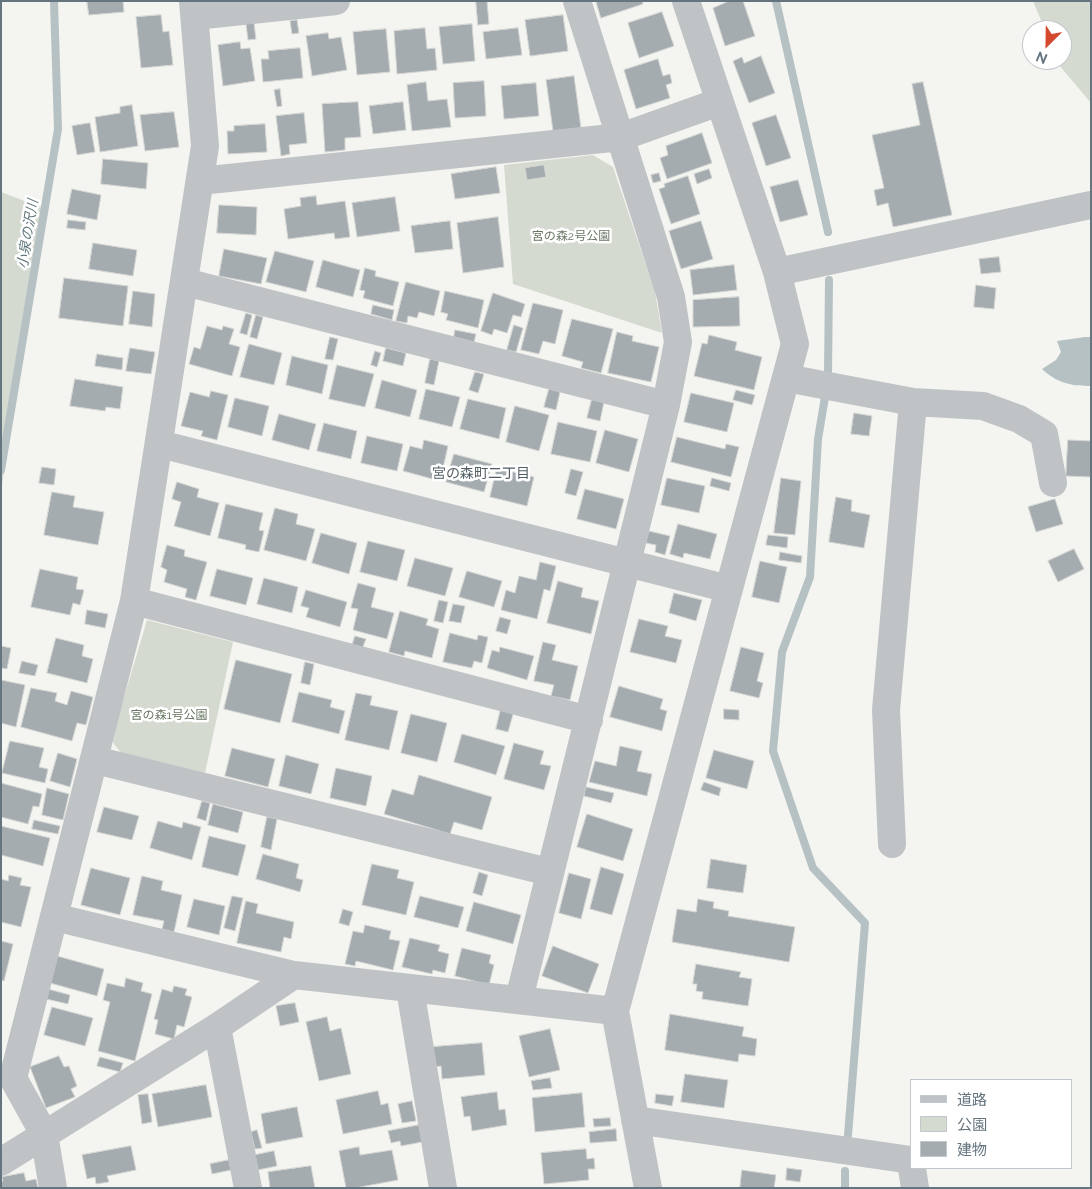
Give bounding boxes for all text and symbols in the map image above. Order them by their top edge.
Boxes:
north arrow [1022,20,1072,70]
text: N [1033,48,1050,67]
water label: 小泉の沢川 [14,198,42,270]
park label: 宮の森2号公園 [532,229,610,243]
district label: 宮の森町二丁目 [432,466,530,482]
park label: 宮の森1号公園 [130,708,208,722]
legend [910,1079,1072,1169]
text: 道路 [957,1091,987,1109]
text: 公園 [957,1116,987,1134]
text: 建物 [957,1141,987,1159]

